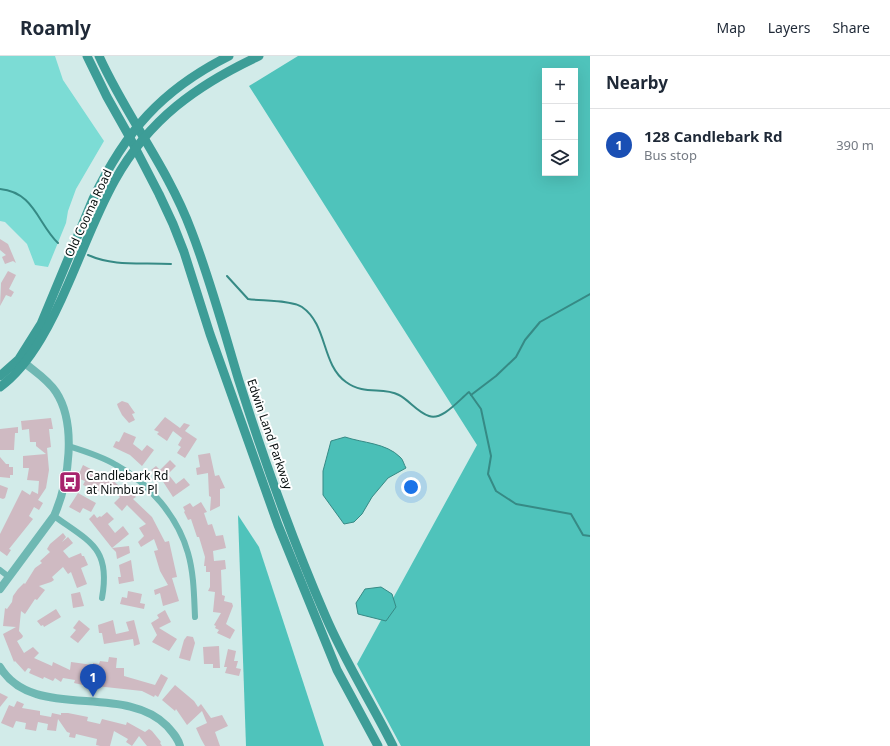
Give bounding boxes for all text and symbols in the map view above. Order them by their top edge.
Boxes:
text: Roamly [20,15,91,41]
text: Map [717,18,746,37]
text: Layers [768,18,810,37]
text: Share [832,18,870,37]
map controls [542,68,578,176]
button: + [542,68,578,104]
text: Nearby [606,71,668,94]
button: − [542,104,578,140]
text: 128 Candlebark Rd [644,126,783,146]
text: 1 [615,136,623,154]
text: 390 m [836,136,874,154]
button: layers [542,140,578,176]
text: Bus stop [644,146,697,164]
street label: Old Cooma Road [60,166,116,260]
street label: Edwin Land Parkway [243,377,297,492]
place label: Candlebark Rd at Nimbus Pl [86,467,168,498]
bus stop icon: Candlebark Rd at Nimbus Pl [57,469,83,495]
your location [401,477,421,497]
pin: 1 [80,664,106,697]

